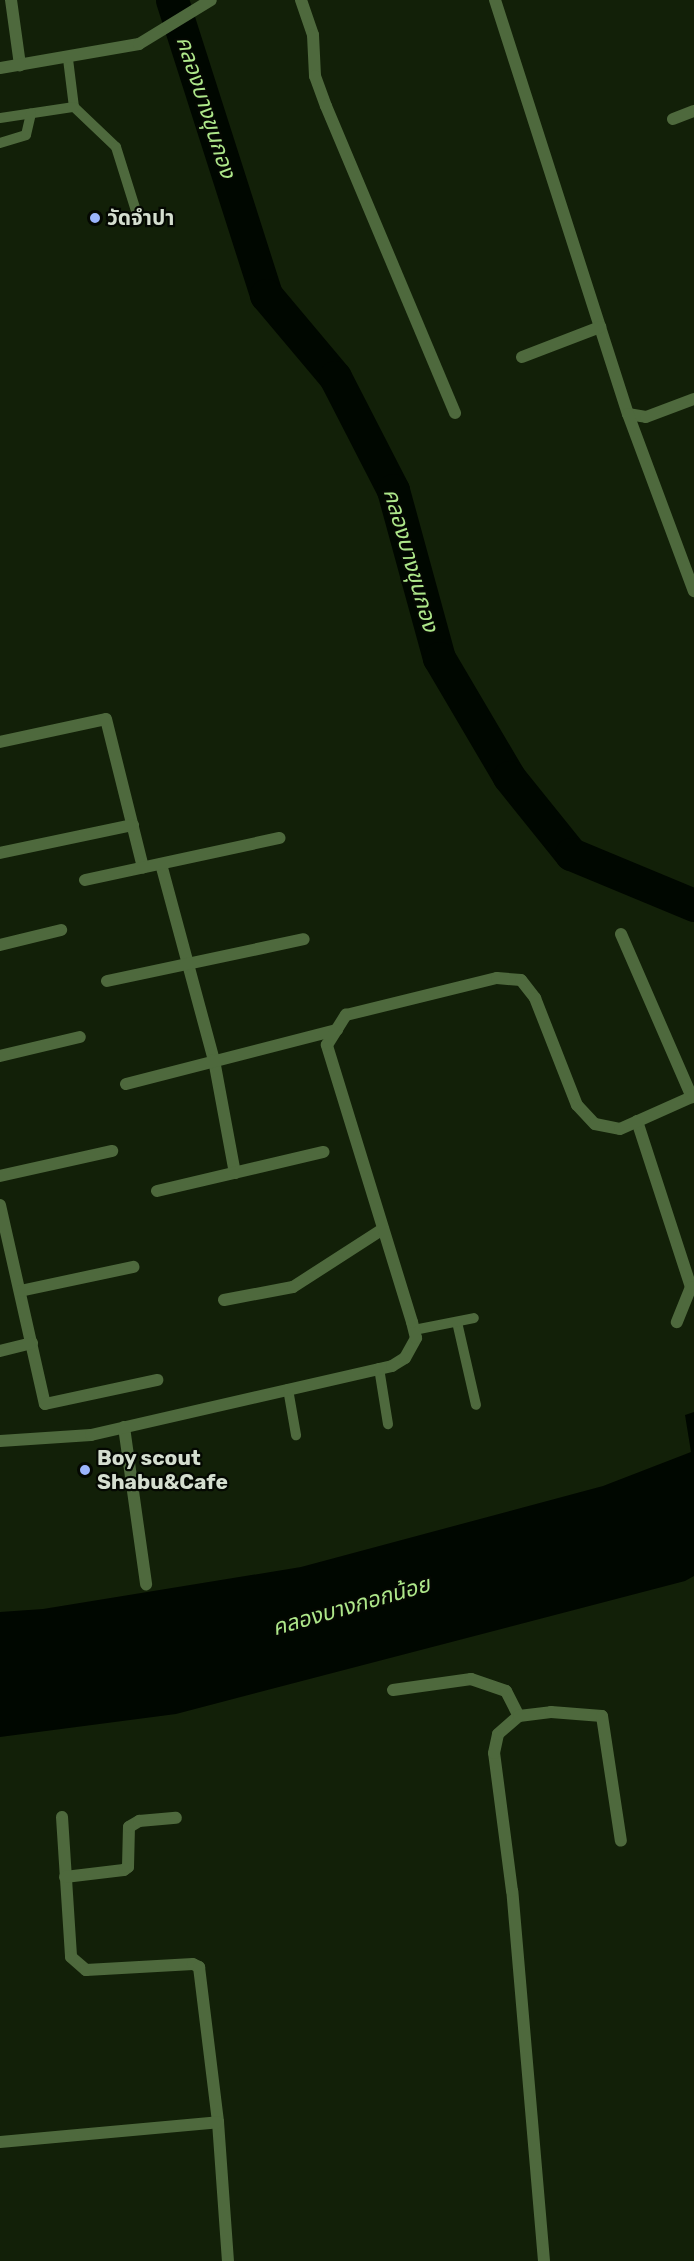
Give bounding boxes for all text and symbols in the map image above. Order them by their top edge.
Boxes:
water label: คลองบางขุนกอง [171,33,241,181]
place label: วัดจําปา [107,205,174,231]
marker: วัดจําปา [88,211,102,225]
water label: คลองบางขุนกอง [378,485,444,635]
place label: Boy scout Shabu&Cafe [97,1445,228,1495]
marker: Boy scout Shabu&Cafe [78,1463,92,1477]
water label: คลองบางกอกน้อย [269,1571,433,1641]

